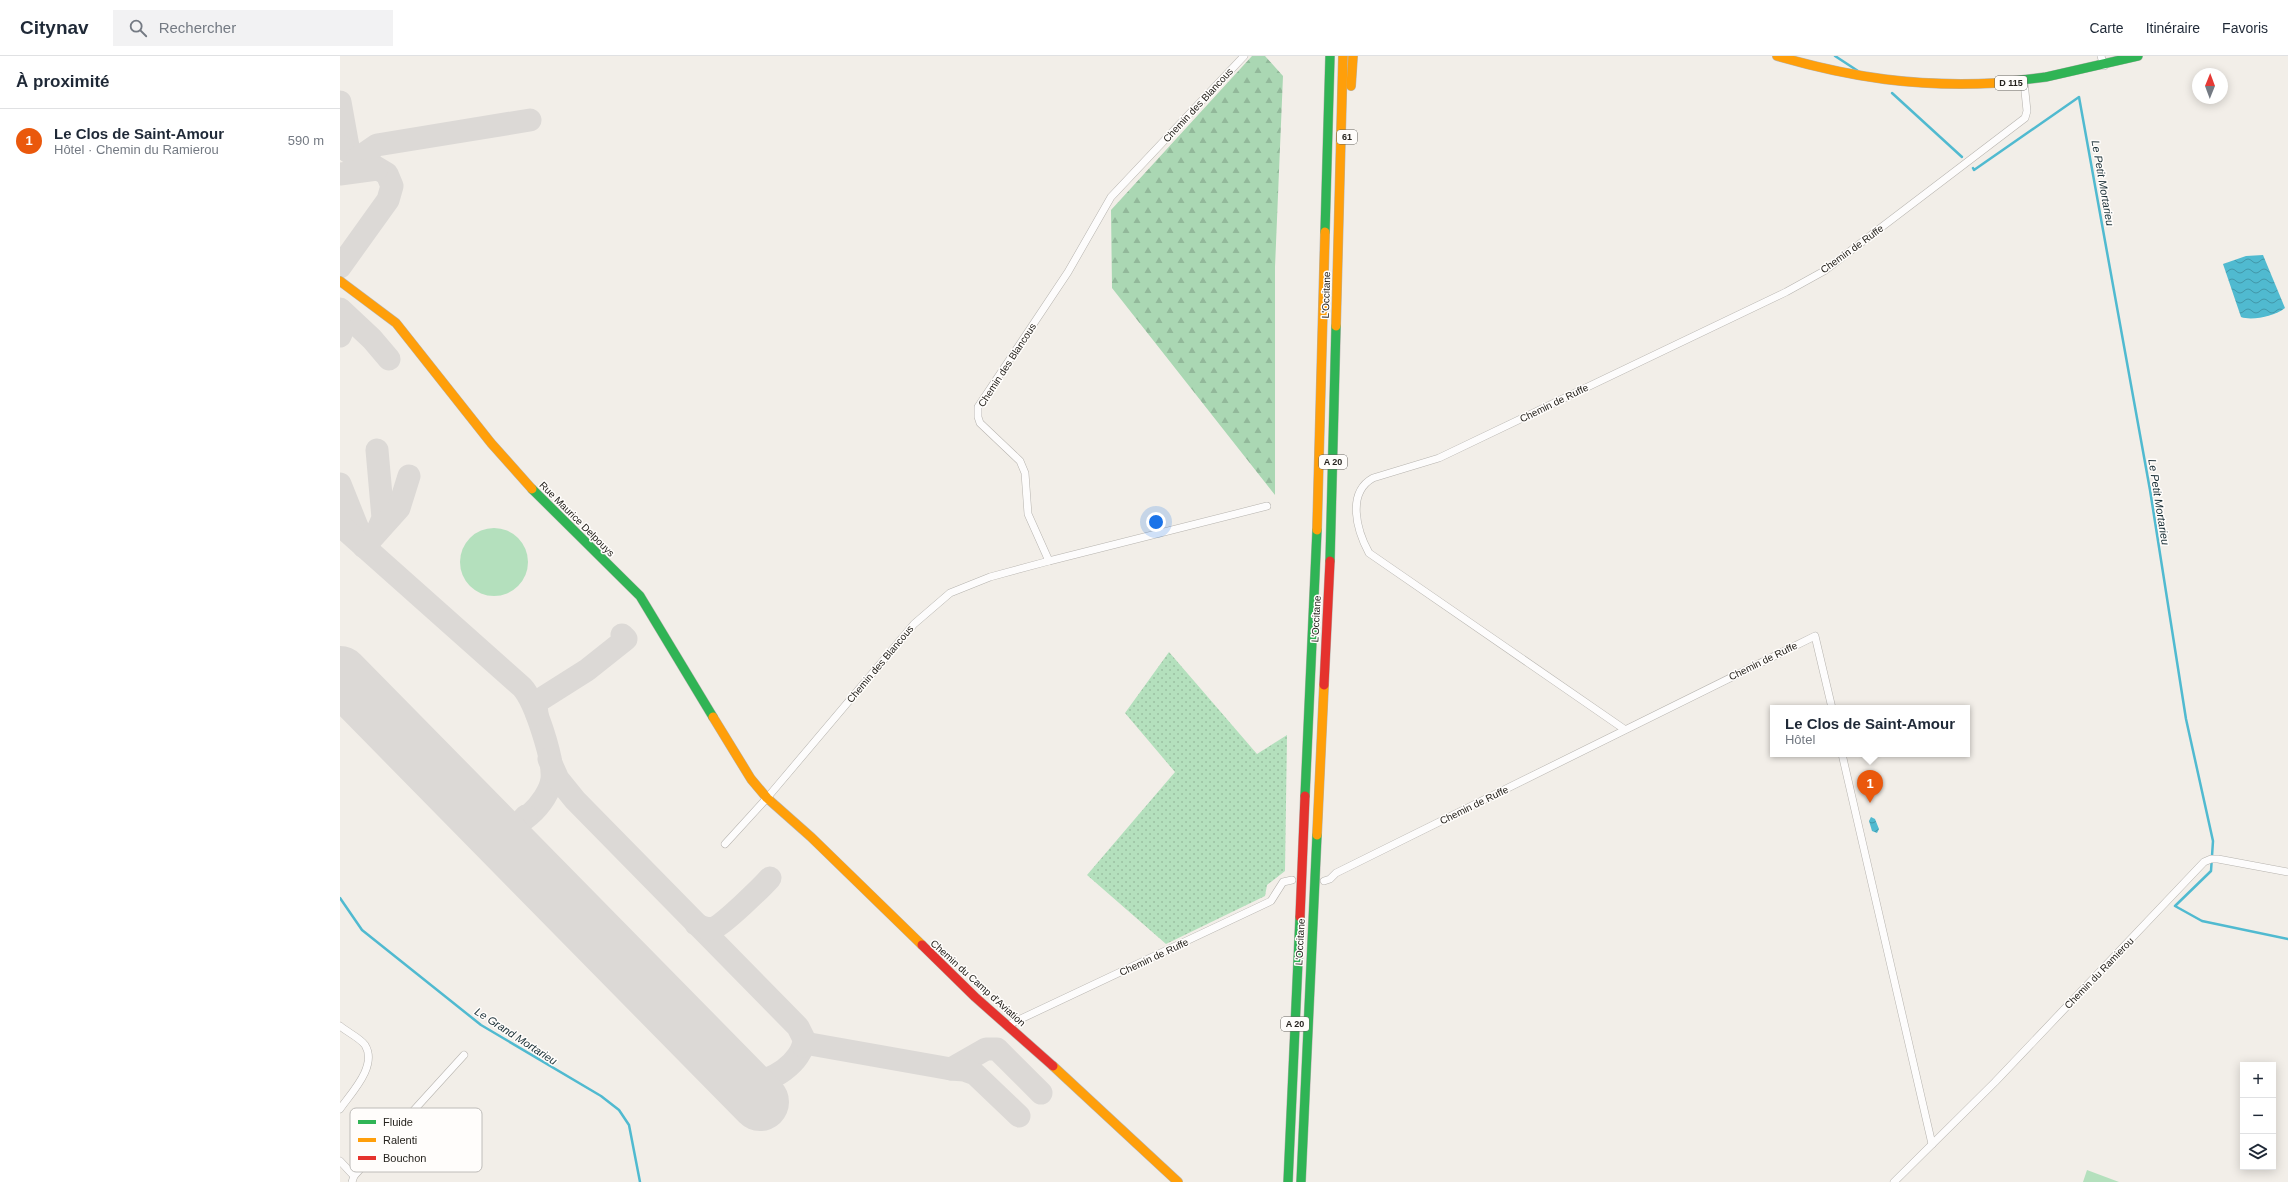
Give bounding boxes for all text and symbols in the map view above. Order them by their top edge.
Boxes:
search box [113,10,393,46]
text: Citynav [20,17,89,38]
icon: search [127,17,149,39]
text: Rechercher [159,19,236,36]
text: Carte [2089,20,2124,36]
text: Itinéraire [2146,20,2200,36]
text: Favoris [2222,20,2268,36]
street label: Chemin des Blancous [1161,66,1235,144]
north arrow [2192,68,2228,104]
text: À proximité [16,72,110,91]
road number: D 115 [1995,76,2027,90]
text: Le Clos de Saint-Amour [54,125,224,142]
road number: 61 [1337,130,1357,144]
text: 1 [25,133,33,148]
text: 590 m [288,133,324,148]
water label: Le Petit Mortarieu [2090,139,2116,227]
text: Hôtel · Chemin du Ramierou [54,142,219,157]
street label: Chemin de Ruffe [1818,222,1886,275]
street label: L'Occitane [1320,271,1332,319]
street label: Chemin des Blancous [976,321,1038,409]
street label: Chemin de Ruffe [1518,381,1590,424]
road number: A 20 [1319,455,1347,469]
water label: Le Petit Mortarieu [2146,458,2172,546]
street label: Rue Maurice Delpouys [537,479,617,559]
your location [1146,512,1166,532]
street label: L'Occitane [1309,595,1323,643]
street label: Chemin des Blancous [845,623,915,705]
street label: Chemin de Ruffe [1727,639,1799,682]
popup [1770,705,1970,757]
text: Le Clos de Saint-Amour [1785,715,1955,732]
text: Hôtel [1785,732,1815,747]
pin: 1 [1857,770,1883,803]
street label: Chemin de Ruffe [1438,783,1510,826]
street label: L'Occitane [1293,918,1307,966]
street label: Chemin du Ramierou [2062,935,2136,1011]
street label: Chemin de Ruffe [1118,936,1191,978]
street label: Chemin du Camp d'Aviation [928,938,1028,1028]
water label: Le Grand Mortarieu [473,1005,559,1067]
road number: A 20 [1281,1017,1309,1031]
map controls [2240,1062,2276,1170]
button: + [2240,1062,2276,1098]
button: − [2240,1098,2276,1134]
legend [350,1108,482,1172]
text: Fluide [383,1116,413,1128]
text: Ralenti [383,1134,417,1146]
button: layers [2240,1134,2276,1170]
text: Bouchon [383,1152,426,1164]

